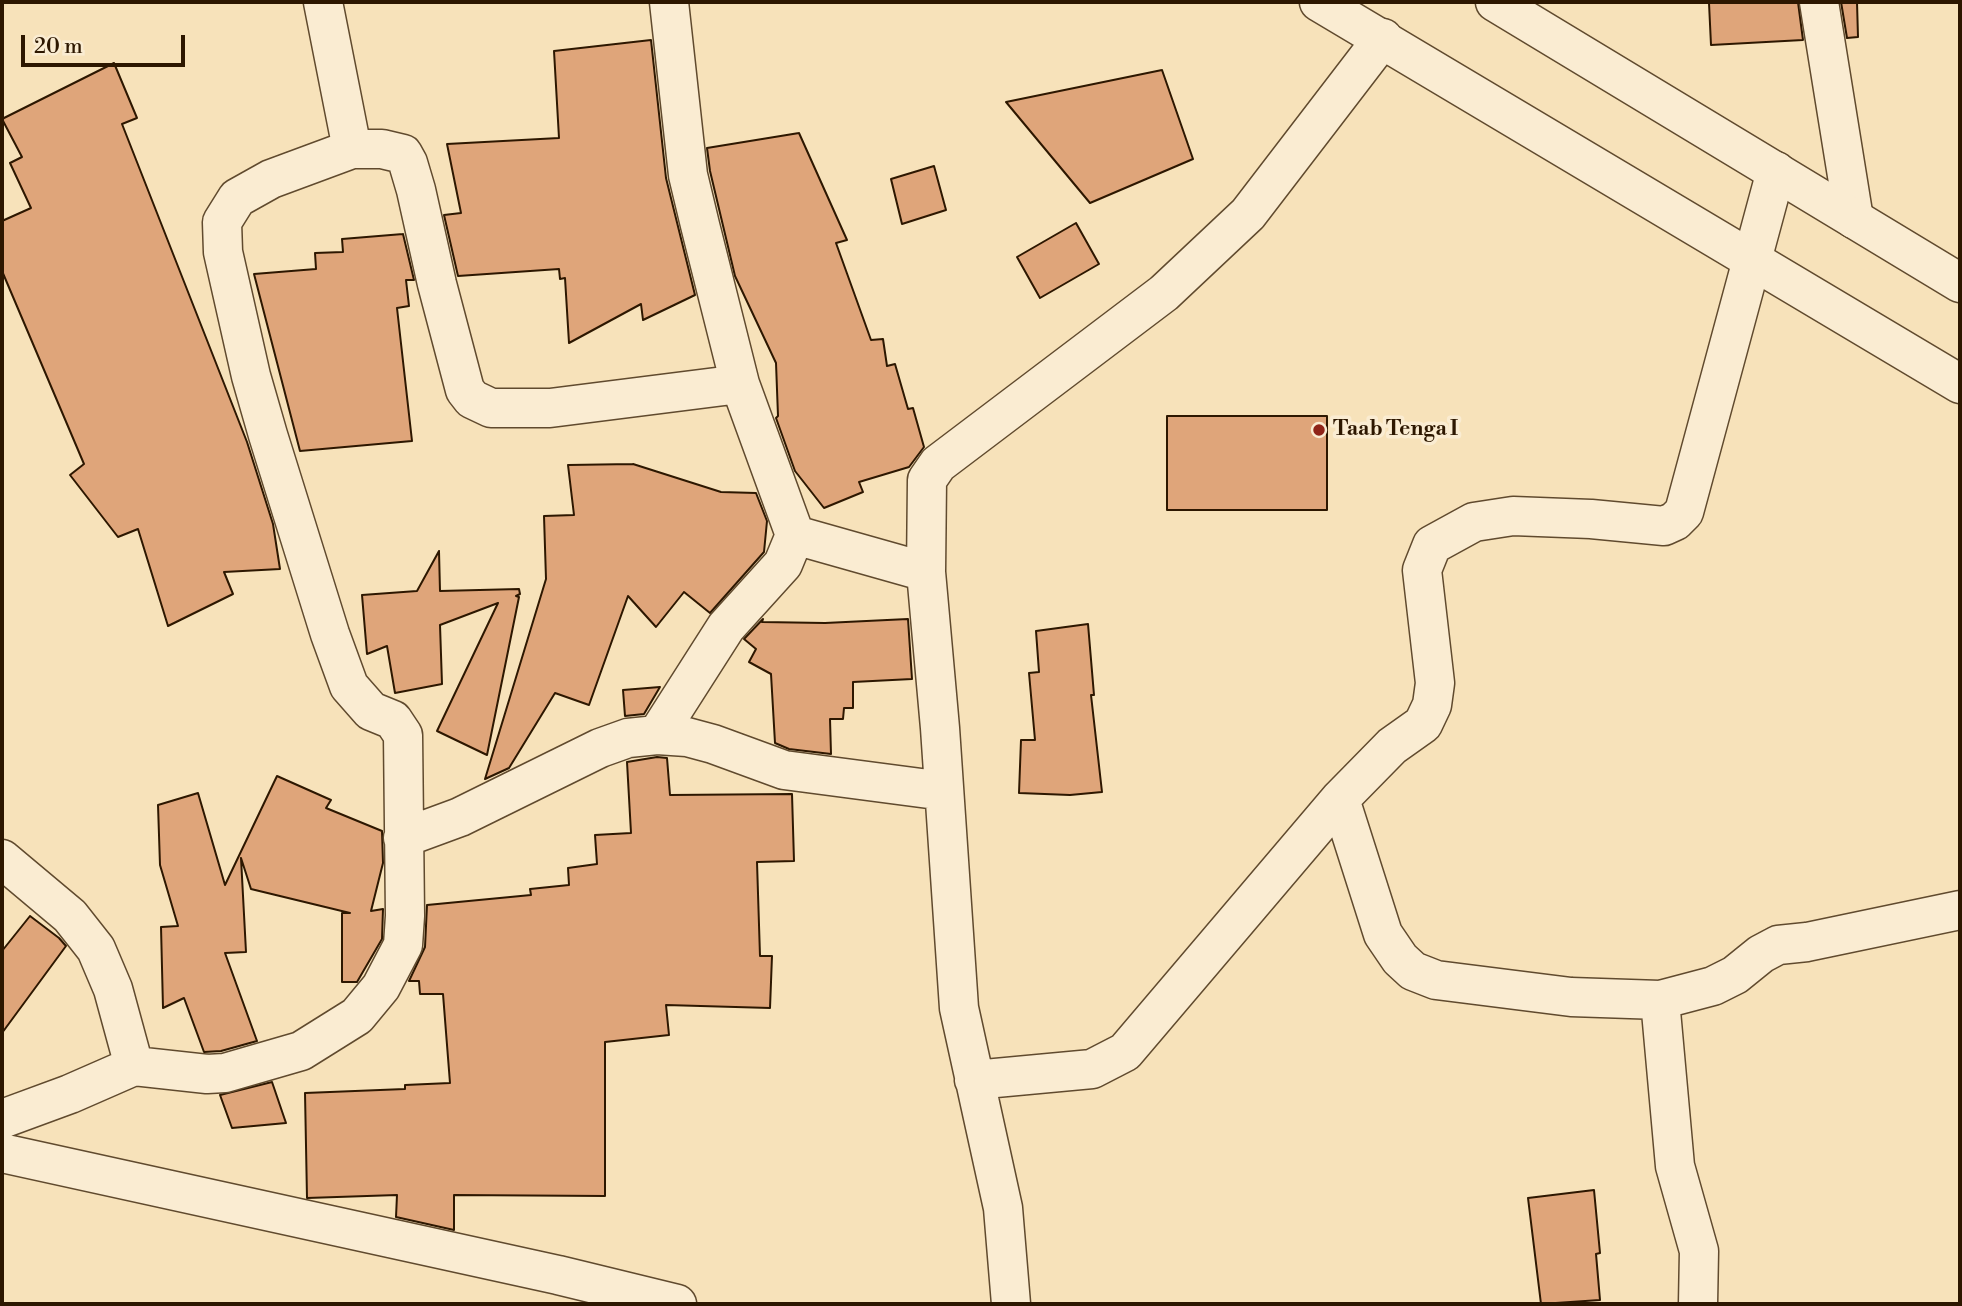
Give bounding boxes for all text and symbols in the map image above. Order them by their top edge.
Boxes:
scale bar [24,21,189,65]
text: 20 m [34,34,83,60]
place label: Taab Tenga I [1333,417,1458,443]
marker: Taab Tenga I [1311,422,1327,438]

